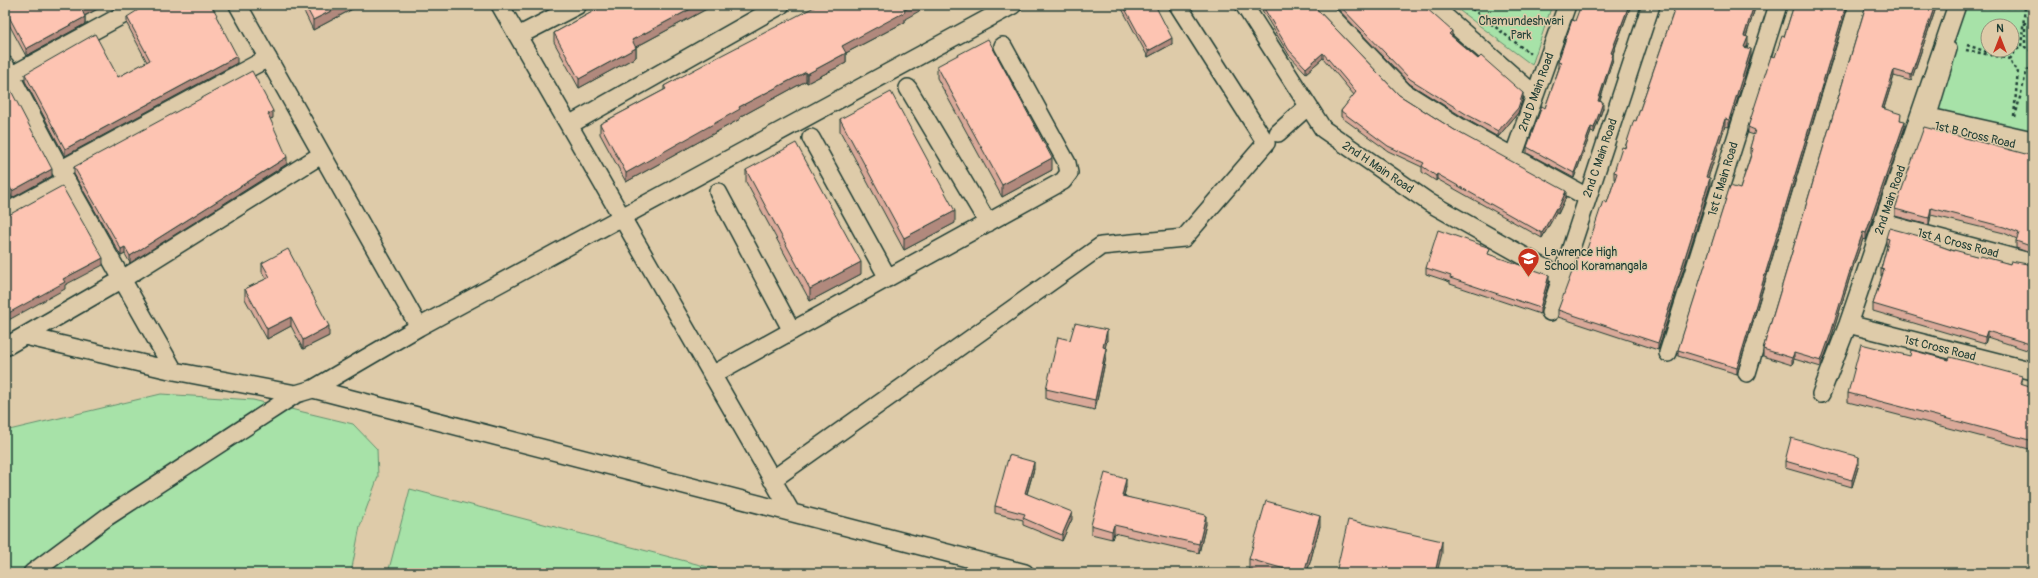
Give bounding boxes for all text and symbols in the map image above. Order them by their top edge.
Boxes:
park label: Chamundeshwari Park [1478,14,1564,43]
north arrow [1980,18,2020,58]
text: N [1996,22,2004,35]
street label: 2nd D Main Road [1515,51,1558,134]
street label: 2nd C Main Road [1580,117,1621,200]
street label: 1st B Cross Road [1933,119,2017,152]
street label: 2nd H Main Road [1339,138,1416,197]
street label: 1st E Main Road [1705,140,1742,218]
street label: 2nd Main Road [1872,163,1909,237]
street label: 1st A Cross Road [1915,225,2000,262]
place label: Lawrence High School Koramangala [1544,245,1648,274]
school or university icon: Lawrence High School Koramangala [1516,246,1542,279]
street label: 1st Cross Road [1902,332,1978,365]

